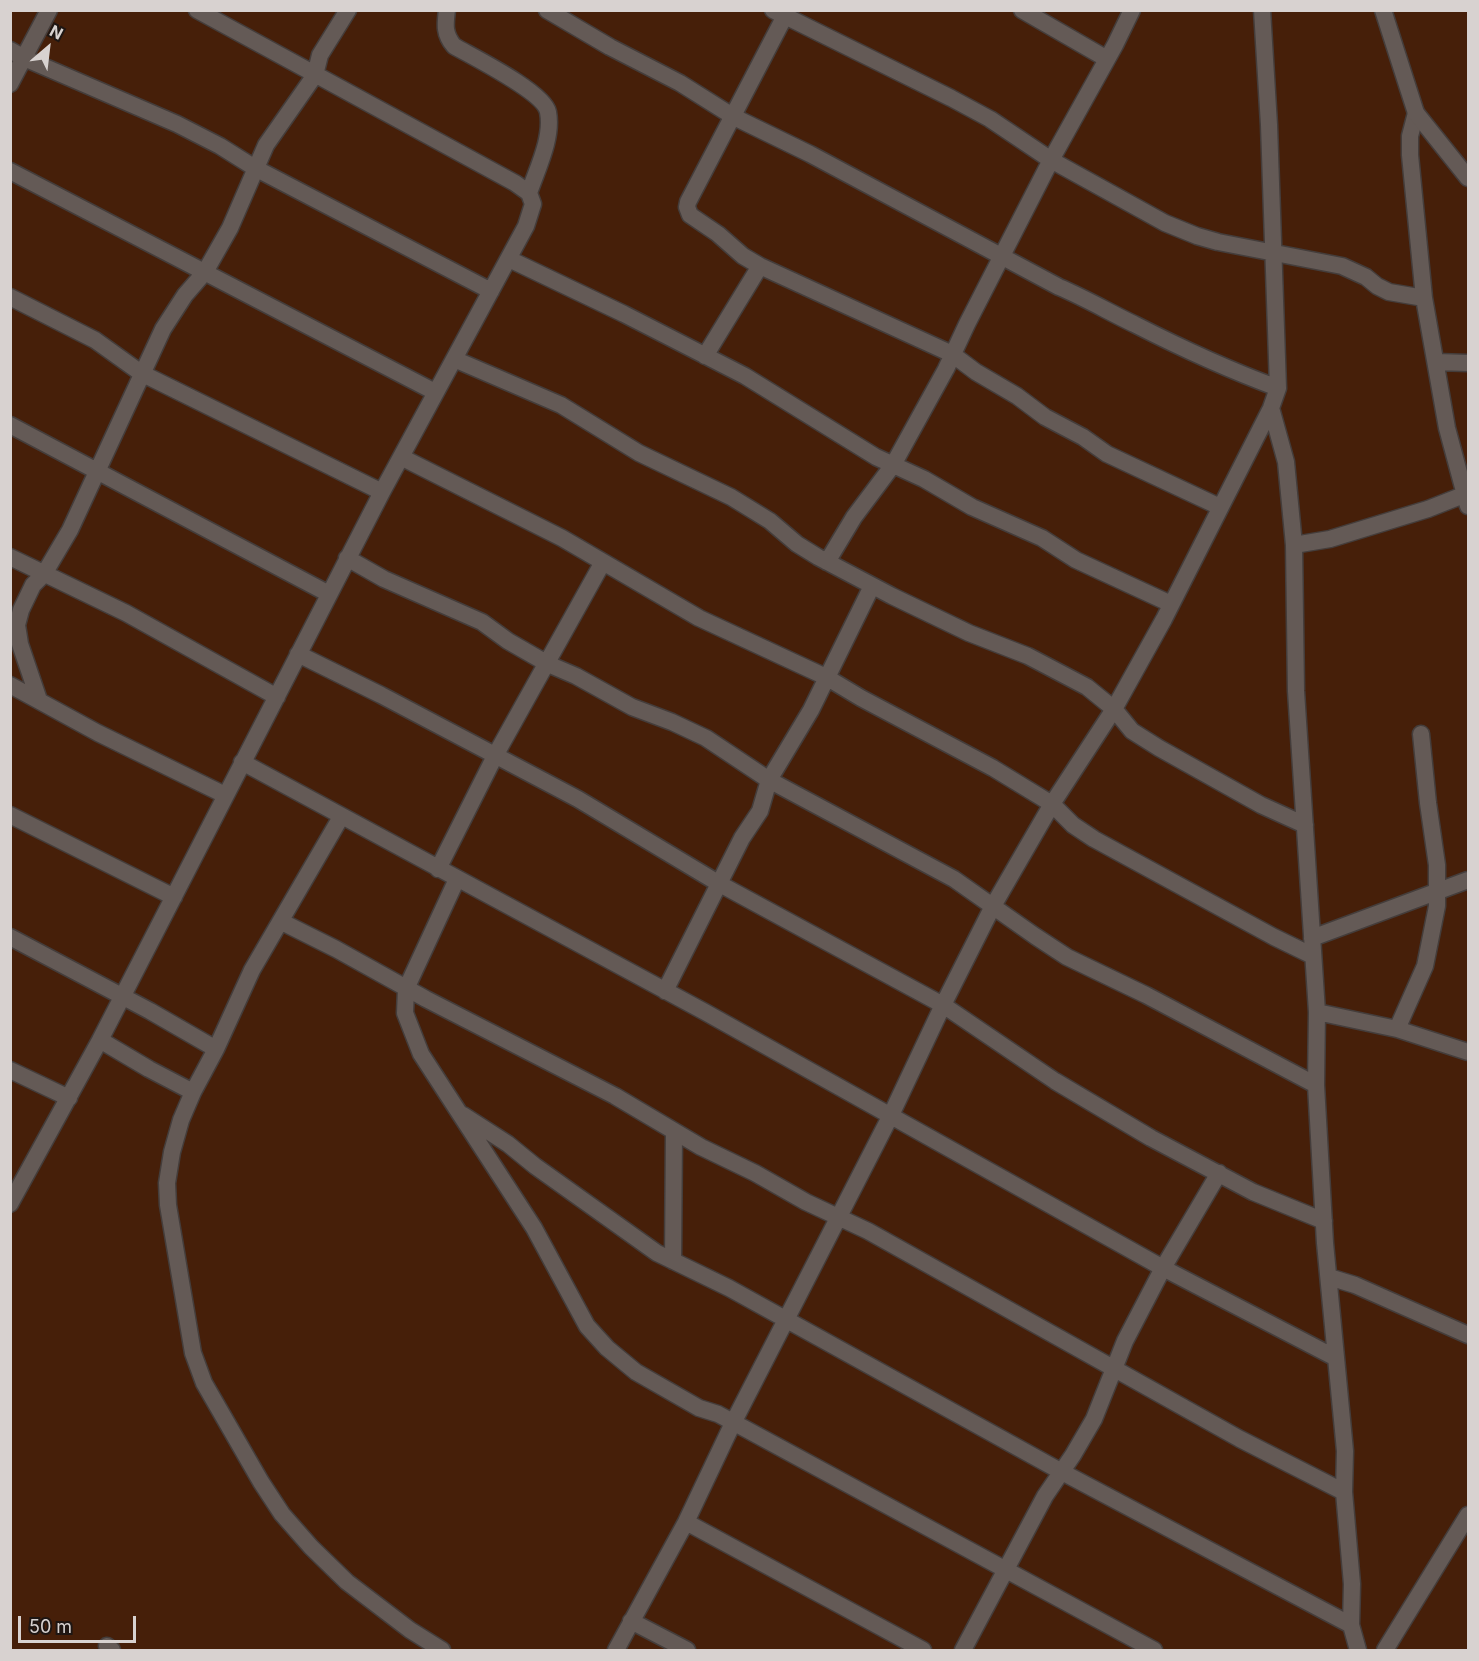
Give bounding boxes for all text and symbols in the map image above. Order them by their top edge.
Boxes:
north arrow [18,18,78,78]
text: N [46,20,67,44]
scale bar [21,1604,140,1642]
text: 50 m [29,1616,72,1637]

